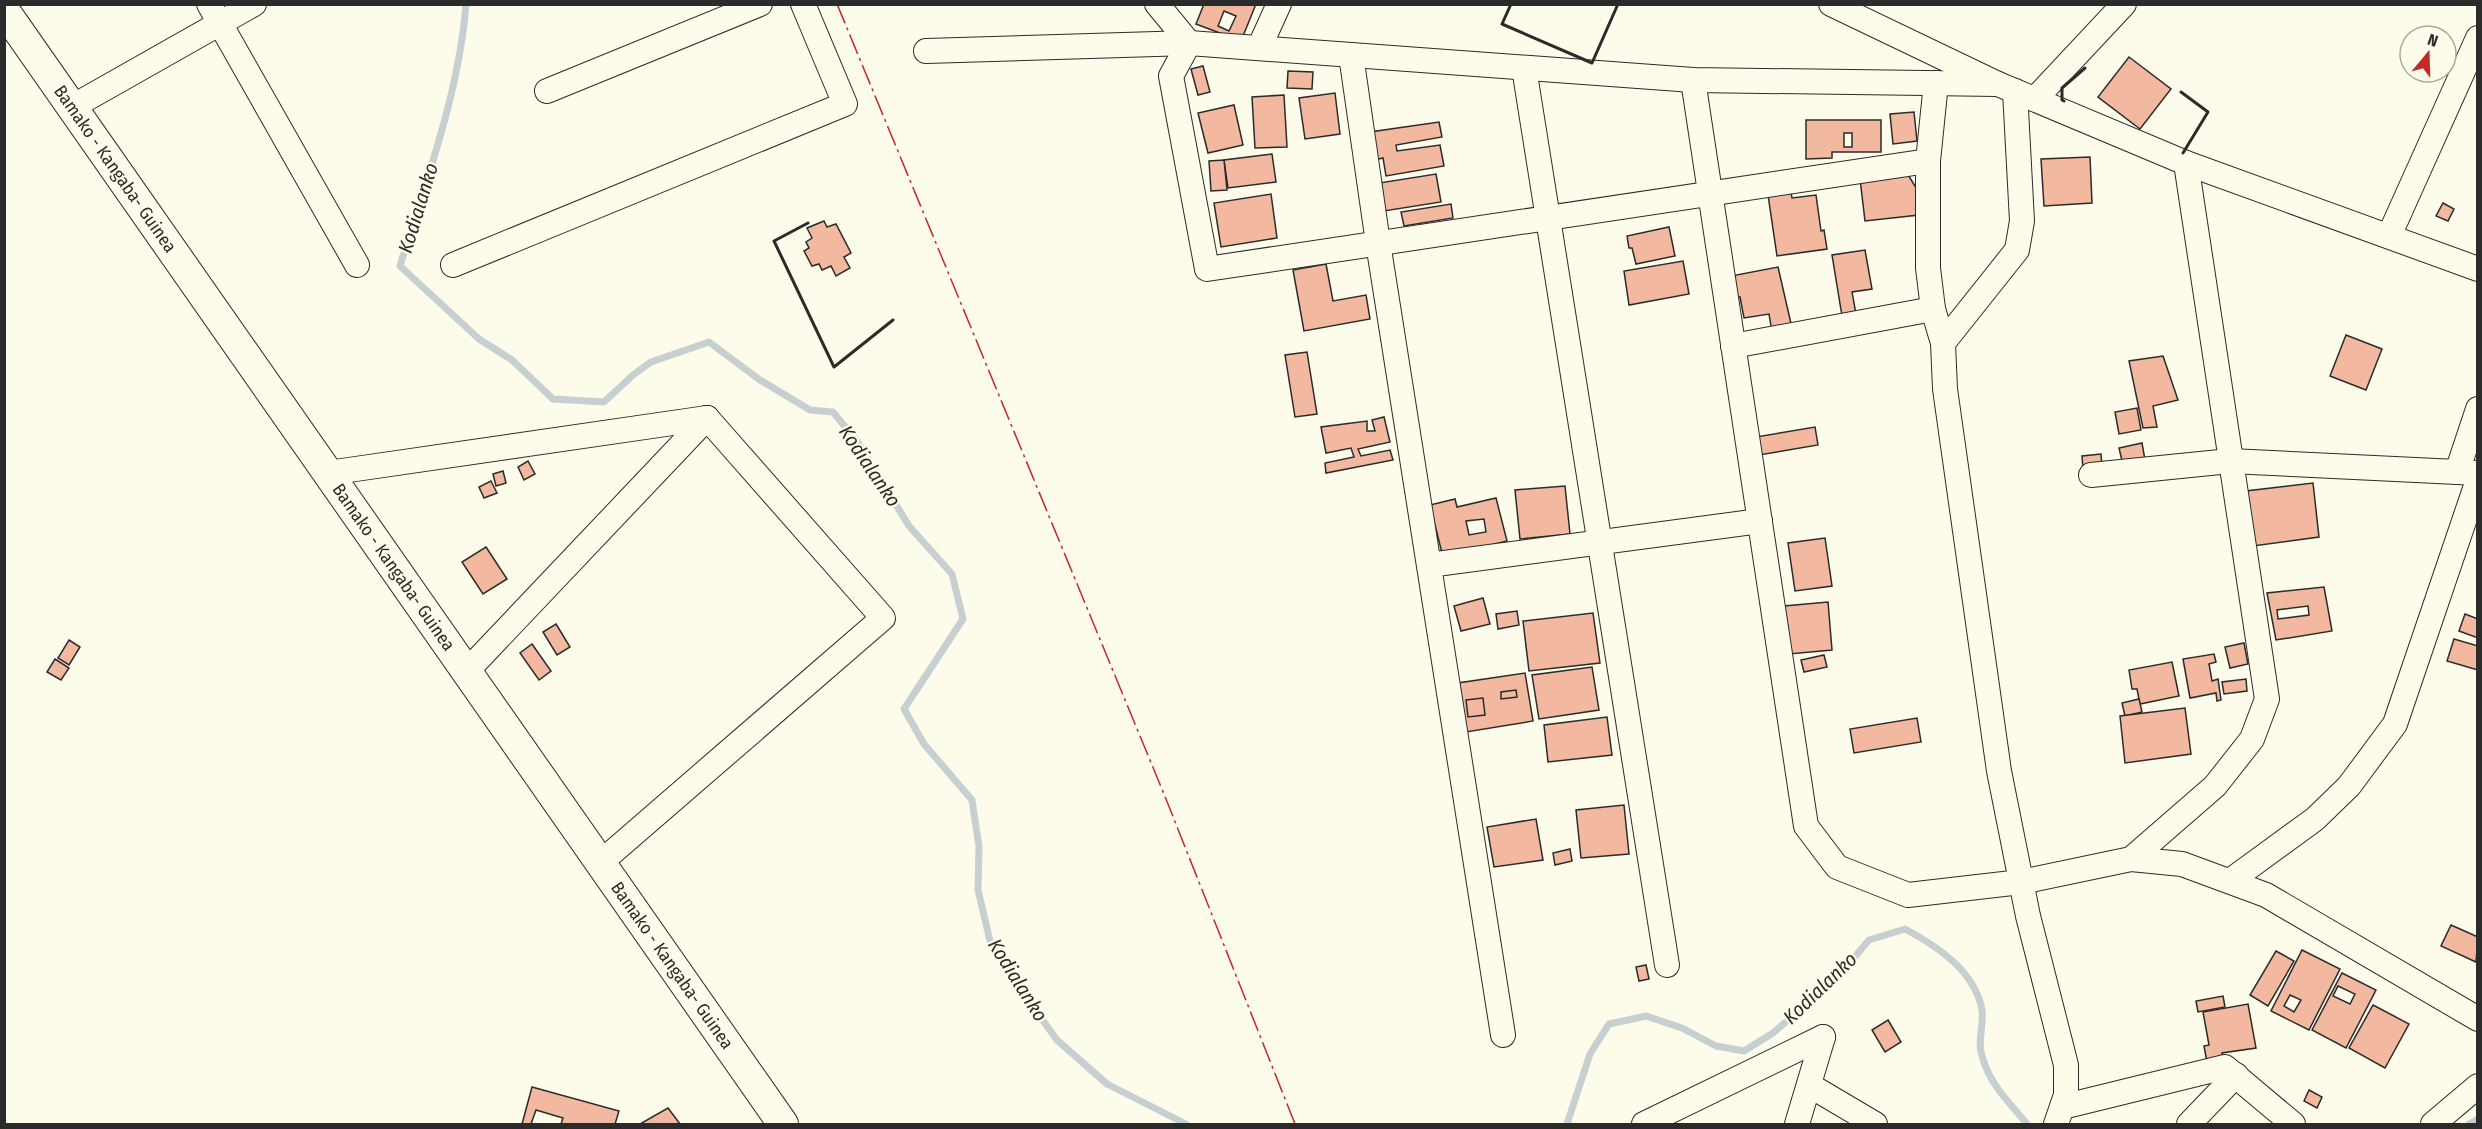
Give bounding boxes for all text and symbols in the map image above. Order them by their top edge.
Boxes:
north arrow [2398,24,2458,84]
text: N [2425,30,2440,51]
street label: Bamako - Kangaba- Guinea [49,81,181,257]
water label: Kodialanko [393,160,443,256]
water label: Kodialanko [834,421,906,511]
street label: Bamako - Kangaba- Guinea [328,479,460,655]
street label: Bamako - Kangaba- Guinea [606,878,738,1054]
water label: Kodialanko [983,934,1053,1026]
water label: Kodialanko [1778,947,1862,1029]

